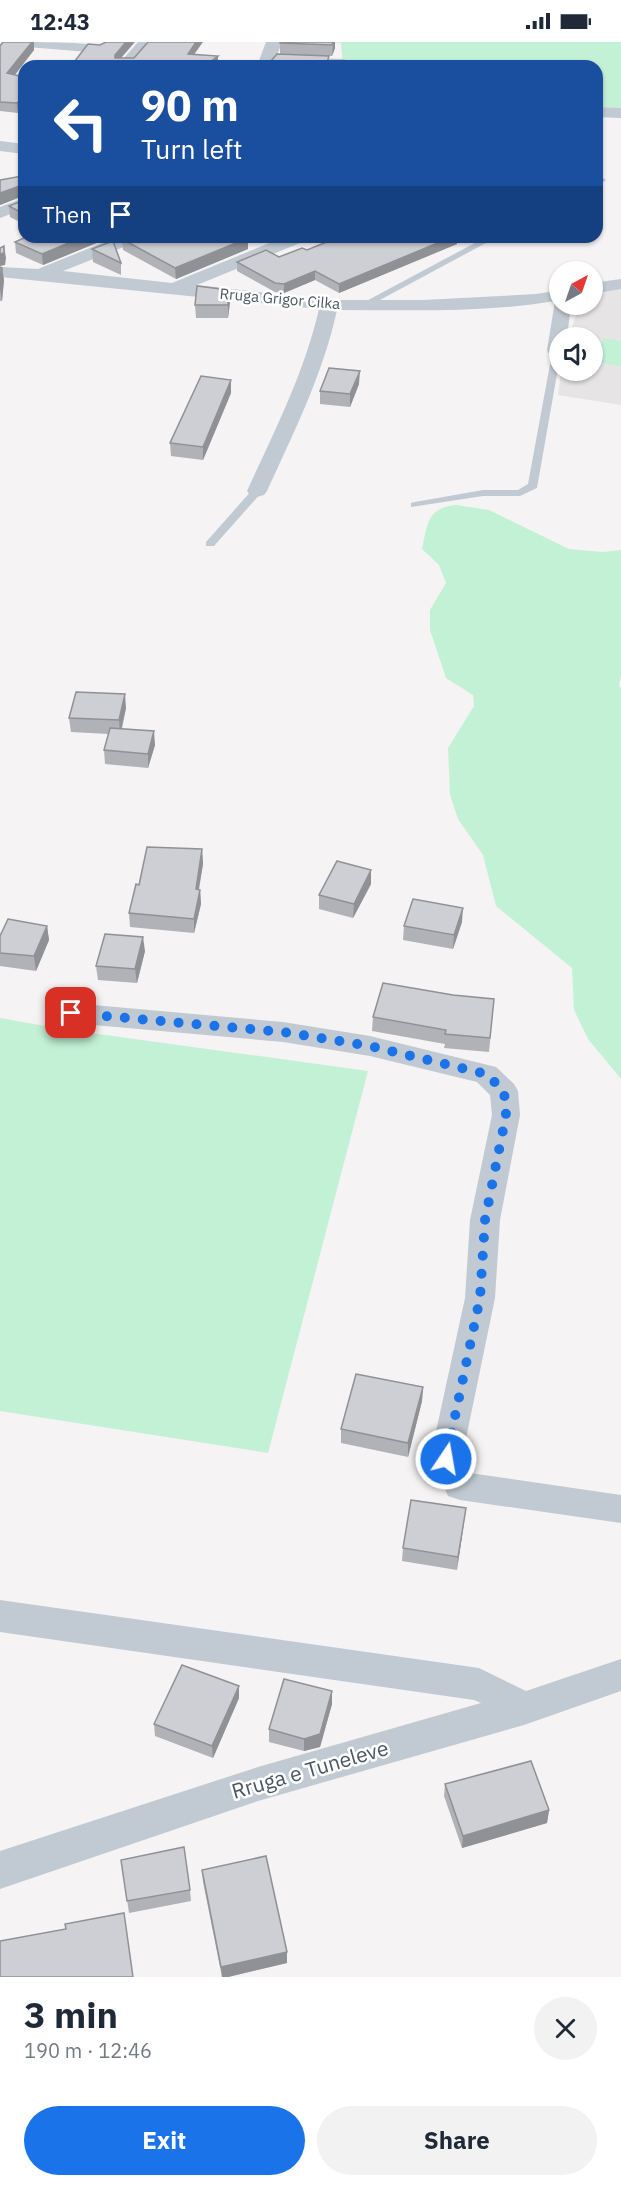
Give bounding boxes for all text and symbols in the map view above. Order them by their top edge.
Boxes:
text: 12:43 [30,7,90,36]
text: 90 m [141,78,239,133]
icon: left [42,84,120,162]
text: Turn left [141,131,242,166]
icon: arrive [104,198,137,231]
text: Then [42,200,92,229]
north arrow [549,261,603,315]
map controls [549,261,603,381]
street label: Rruga Grigor Cilka [219,284,341,313]
button: sound [549,327,603,381]
pin [45,987,96,1038]
icon: arrive [54,996,87,1029]
position arrow [414,1427,478,1491]
street label: Rruga e Tuneleve [228,1733,391,1805]
text: 3 min [24,1991,118,2038]
button: close [534,1997,597,2060]
text: 190 m · 12:46 [24,2037,152,2064]
button: Exit [24,2106,305,2175]
button: Share [317,2106,597,2175]

